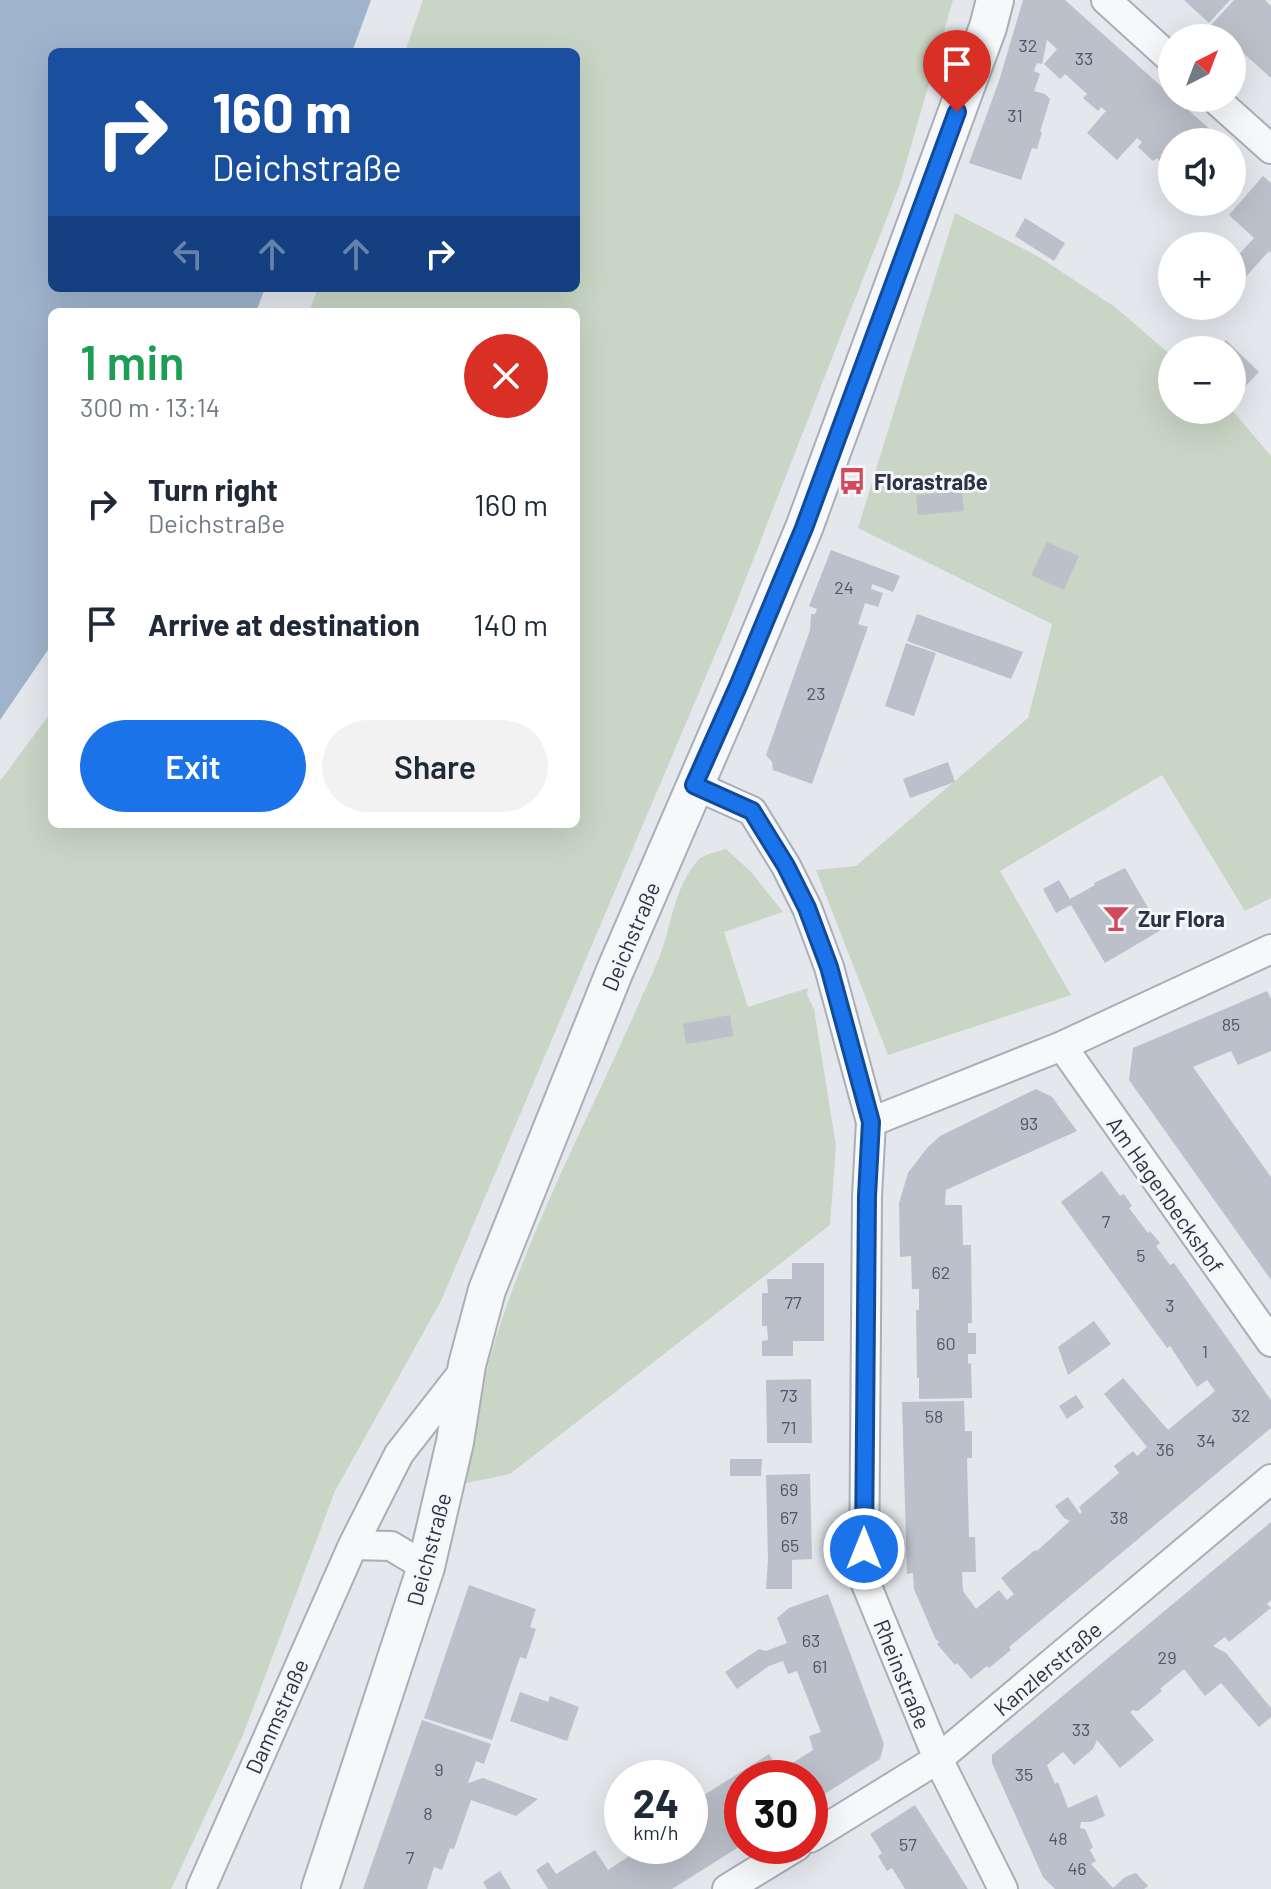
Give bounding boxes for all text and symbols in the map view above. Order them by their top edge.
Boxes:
north arrow [1158,24,1246,112]
map controls [1158,24,1246,424]
pin [923,30,991,112]
house number: 32 [1019,34,1037,56]
icon: arrive [935,42,979,86]
house number: 33 [1075,47,1093,69]
text: 160 m [212,77,352,144]
icon: right [80,80,184,184]
house number: 31 [1007,104,1023,126]
button: sound [1158,128,1246,216]
text: Deichstraße [212,145,402,188]
icon: left [166,232,210,276]
icon: ahead [250,232,294,276]
icon: ahead [334,232,378,276]
icon: right [418,232,462,276]
button: + [1158,232,1246,320]
text: 1 min [80,332,185,390]
button: close [464,334,548,418]
button: − [1158,336,1246,424]
text: 300 m · 13:14 [80,391,220,422]
bus stop icon: Florastraße [837,466,867,496]
place label: Florastraße [874,468,988,494]
text: Turn right [148,471,278,507]
icon: right [80,482,124,526]
text: 160 m [474,486,548,522]
text: Deichstraße [148,507,285,538]
house number: 24 [834,576,854,598]
icon: arrive [80,602,124,646]
text: Arrive at destination [148,606,420,642]
text: 140 m [473,606,548,642]
house number: 23 [807,682,825,704]
button: Exit [80,720,306,812]
button: Share [322,720,548,812]
street label: Deichstraße [595,878,665,994]
bar icon: Zur Flora [1101,903,1131,933]
place label: Zur Flora [1138,905,1225,931]
house number: 85 [1222,1013,1240,1035]
street label: Am Hagenbeckshof [1102,1111,1230,1277]
house number: 93 [1020,1112,1038,1134]
house number: 7 [1102,1210,1111,1232]
house number: 5 [1136,1244,1146,1266]
house number: 62 [932,1261,950,1283]
house number: 77 [784,1291,802,1313]
house number: 3 [1165,1294,1175,1316]
house number: 60 [936,1332,956,1354]
house number: 1 [1202,1340,1208,1362]
house number: 73 [780,1384,798,1406]
house number: 32 [1232,1404,1250,1426]
house number: 58 [925,1405,943,1427]
house number: 71 [782,1416,796,1438]
house number: 34 [1196,1429,1216,1451]
house number: 36 [1156,1438,1174,1460]
house number: 69 [780,1478,798,1500]
street label: Deichstraße [400,1490,456,1608]
house number: 67 [780,1506,798,1528]
house number: 38 [1110,1506,1128,1528]
position arrow [822,1507,906,1591]
house number: 65 [781,1534,799,1556]
street label: Rheinstraße [869,1615,937,1733]
street label: Kanzlerstraße [988,1615,1106,1721]
house number: 63 [802,1629,820,1651]
house number: 29 [1157,1646,1177,1668]
street label: Dammstraße [239,1655,313,1777]
house number: 61 [812,1655,828,1677]
house number: 33 [1072,1718,1090,1740]
house number: 9 [434,1758,444,1780]
speed limit sign: 30 [724,1760,828,1864]
house number: 35 [1015,1763,1033,1785]
text: 24 [633,1778,679,1826]
house number: 8 [423,1802,433,1824]
text: km/h [633,1820,679,1844]
house number: 48 [1048,1827,1068,1849]
house number: 57 [899,1833,917,1855]
house number: 7 [406,1846,415,1868]
house number: 46 [1067,1857,1087,1879]

